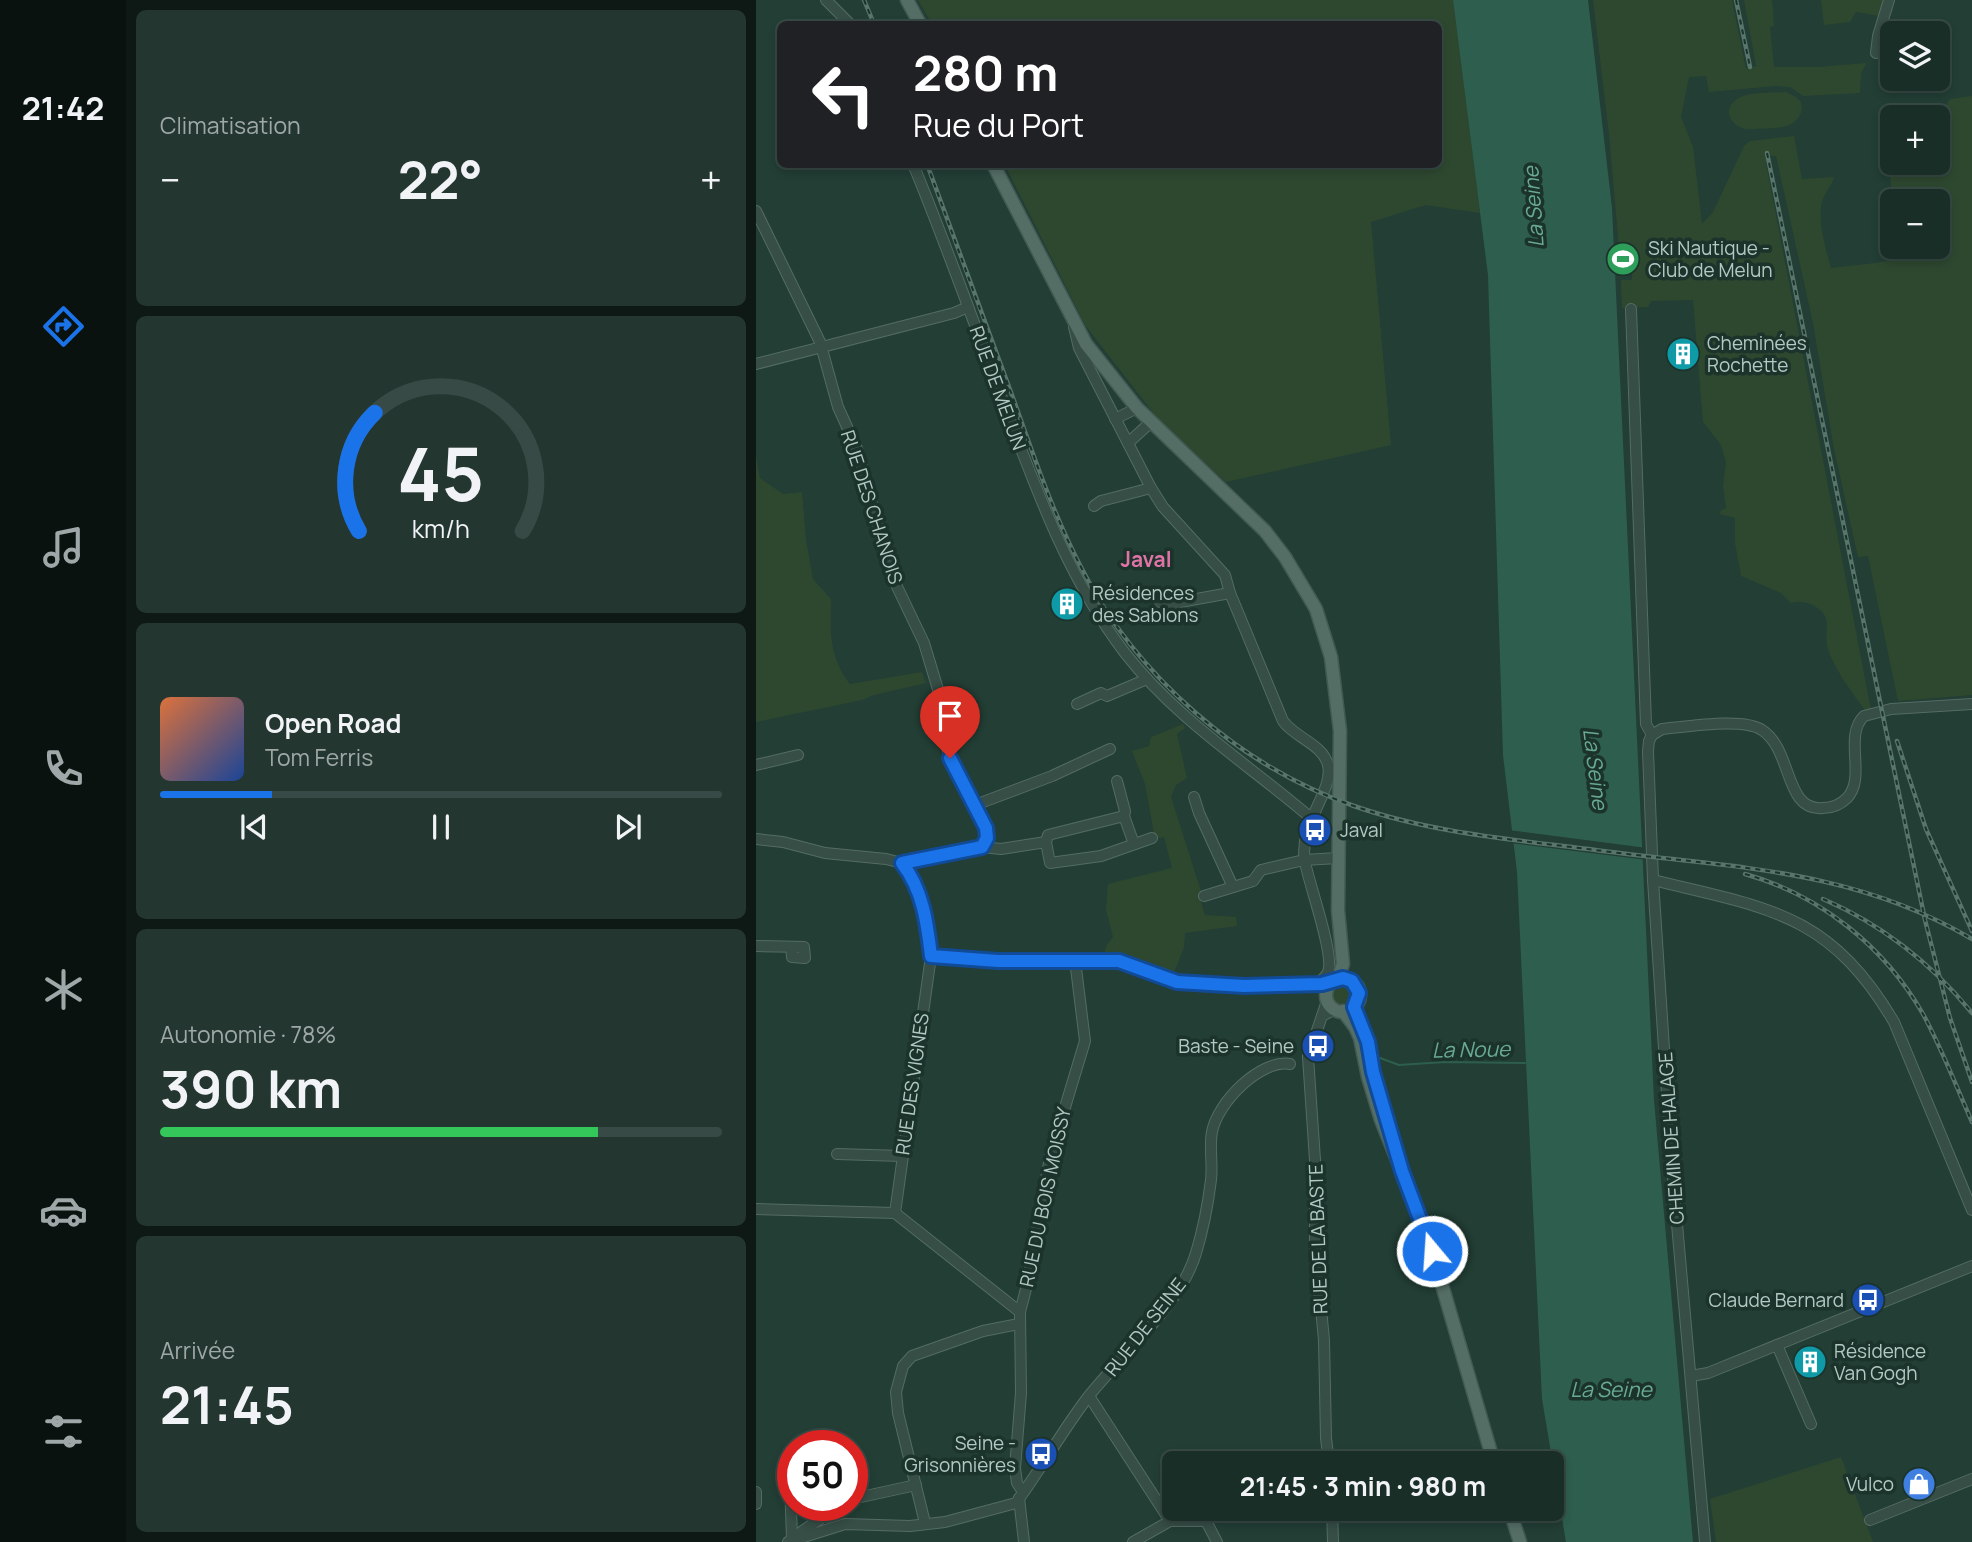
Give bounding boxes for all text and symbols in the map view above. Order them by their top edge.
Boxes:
map controls [1880,21,1950,259]
button: layers [1880,21,1950,91]
text: 280 m [913,39,1058,106]
icon: left [798,49,889,140]
text: 21:42 [22,86,104,130]
text: Rue du Port [913,103,1084,147]
button: + [1880,105,1950,175]
text: Climatisation [160,109,301,141]
text: 22° [398,144,483,215]
text: − [160,153,181,205]
text: + [700,153,722,205]
water label: La Seine [1516,164,1550,249]
button: − [1880,189,1950,259]
place label: Ski Nautique - Club de Melun [1648,235,1773,283]
sports icon: Ski Nautique - Club de Melun [1604,240,1642,278]
icon: directions [39,302,88,351]
street label: RUE DE MELUN [964,322,1032,454]
place label: Cheminées Rochette [1707,330,1807,378]
building icon: Cheminées Rochette [1664,335,1702,373]
text: 45 [398,423,484,523]
street label: RUE DES CHANOIS [835,427,909,587]
text: km/h [412,510,470,545]
icon: music [39,523,88,572]
district label: Javal [1120,545,1172,573]
place label: Résidences des Sablons [1092,580,1199,628]
building icon: Résidences des Sablons [1048,585,1086,623]
pin [920,686,980,758]
icon: arrive [931,697,969,735]
text: Open Road [265,705,401,741]
water label: La Seine [1577,727,1615,813]
text: Tom Ferris [265,741,373,773]
icon: phone [39,744,88,793]
icon: previous [235,808,273,846]
icon: pause [422,808,460,846]
icon: next [609,808,647,846]
bus stop icon: Javal [1296,811,1334,849]
place label: Javal [1340,817,1383,843]
icon: climate [39,965,88,1014]
street label: RUE DES VIGNES [889,1011,935,1157]
text: Autonomie · 78% [160,1018,336,1050]
bus stop icon: Baste - Seine [1299,1027,1337,1065]
place label: Baste - Seine [1178,1033,1294,1059]
water label: La Noue [1432,1034,1512,1064]
street label: CHEMIN DE HALAGE [1652,1051,1690,1225]
text: 390 km [160,1053,342,1124]
street label: RUE DU BOIS MOISSY [1013,1104,1077,1289]
street label: RUE DE LA BASTE [1302,1164,1334,1314]
icon: car [39,1186,88,1235]
position arrow [1395,1214,1469,1288]
street label: RUE DE SEINE [1098,1272,1192,1382]
bus stop icon: Claude Bernard [1849,1281,1887,1319]
place label: Claude Bernard [1709,1287,1844,1313]
text: Arrivée [160,1334,235,1366]
place label: Résidence Van Gogh [1834,1338,1926,1386]
building icon: Résidence Van Gogh [1791,1343,1829,1381]
text: 21:45 [160,1369,294,1440]
water label: La Seine [1570,1375,1653,1403]
icon: filters [39,1407,88,1456]
speed limit sign: 50 [777,1430,868,1521]
place label: Seine - Grisonnières [904,1430,1016,1478]
bus stop icon: Seine - Grisonnières [1022,1435,1060,1473]
shop icon: Vulco [1900,1465,1938,1503]
text: 21:45 · 3 min · 980 m [1240,1468,1486,1504]
place label: Vulco [1846,1471,1894,1497]

